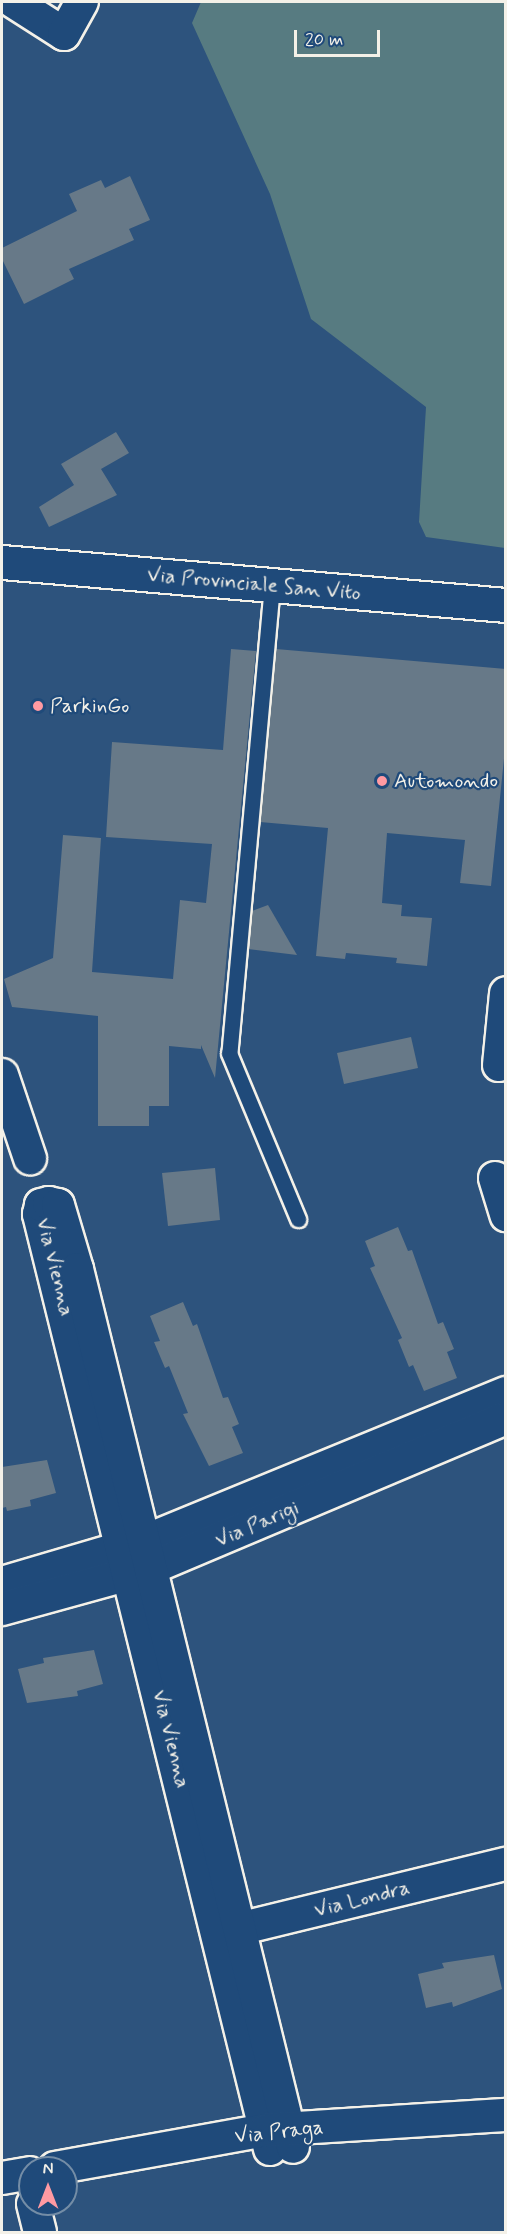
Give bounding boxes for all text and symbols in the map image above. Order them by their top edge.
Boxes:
scale bar [297,18,382,56]
text: 20 m [305,28,343,52]
street label: Via Provinciale San Vito [148,562,360,606]
place label: ParkinGo [50,693,129,719]
marker: ParkinGo [31,699,45,713]
place label: Automondo [394,768,498,794]
marker: Automondo [375,774,389,788]
street label: Via Vienna [30,1215,80,1319]
street label: Via Parigi [212,1496,302,1552]
street label: Via Vienna [146,1687,196,1791]
street label: Via Londra [312,1875,412,1923]
street label: Via Praga [234,2115,324,2149]
north arrow [18,2156,78,2216]
text: N [43,2159,53,2180]

